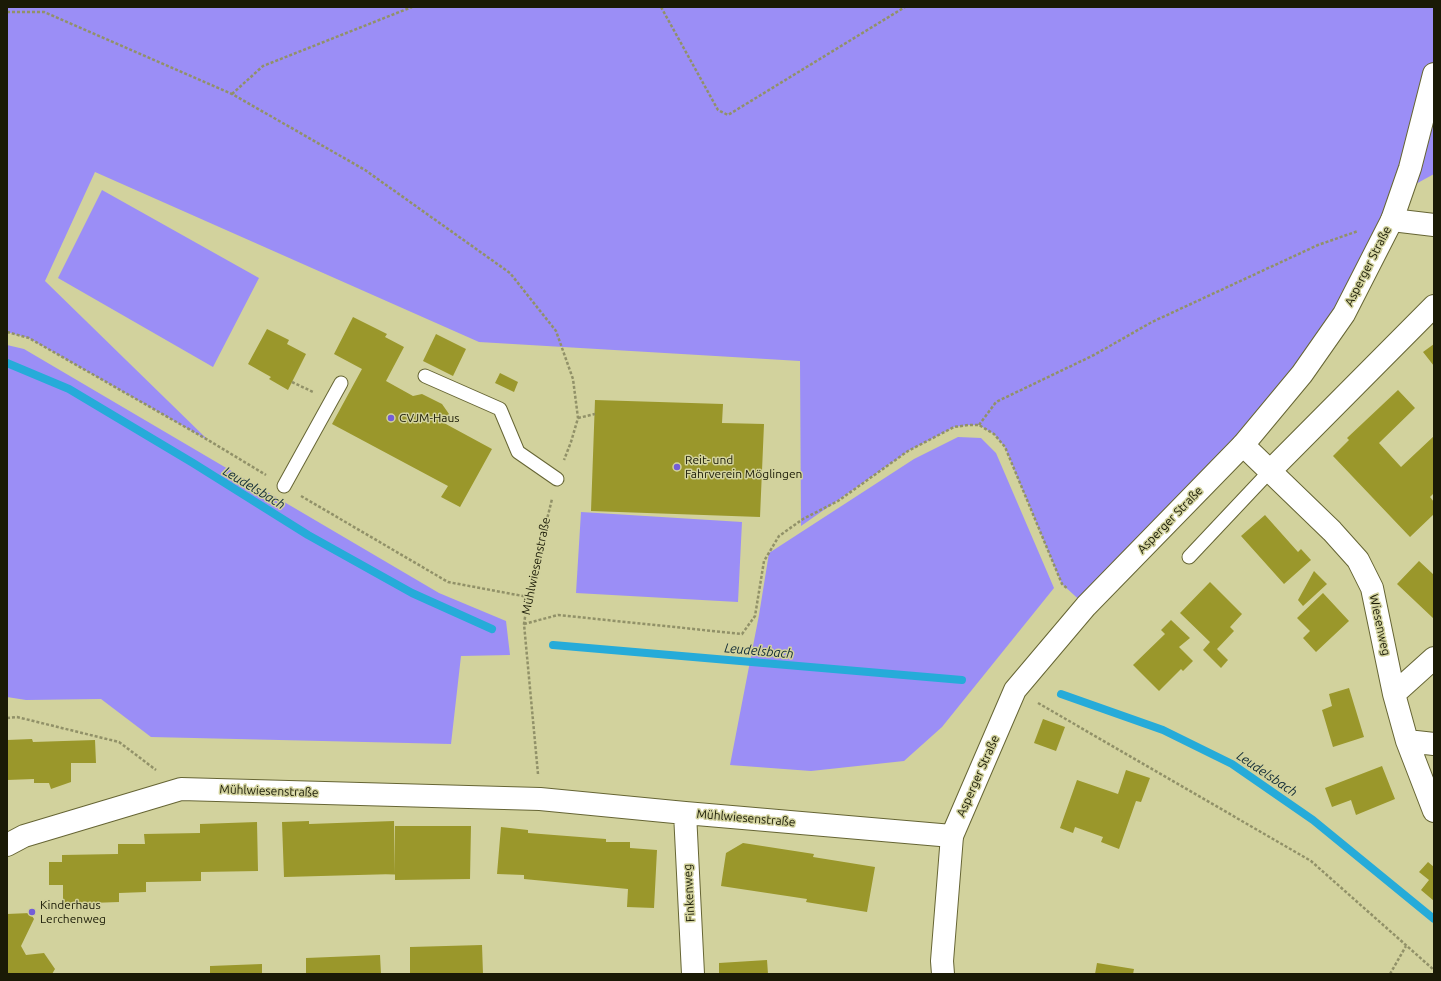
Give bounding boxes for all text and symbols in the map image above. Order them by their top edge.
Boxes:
street label: Asperger Straße [1342,224,1394,308]
place label: CVJM-Haus [399,411,460,425]
marker: CVJM-Haus [386,413,396,423]
place label: Reit- und Fahrverein Möglingen [685,453,802,481]
marker: Reit- und Fahrverein Möglingen [672,462,682,472]
water label: Leudelsbach [220,463,288,513]
street label: Asperger Straße [1134,483,1206,557]
street label: Mühlwiesenstraße [519,516,553,616]
street label: Wiesenweg [1366,593,1394,657]
water label: Leudelsbach [724,640,794,662]
street label: Asperger Straße [954,733,1002,819]
water label: Leudelsbach [1234,748,1300,800]
street label: Mühlwiesenstraße [219,782,319,800]
street label: Mühlwiesenstraße [696,807,796,829]
street label: Finkenweg [680,864,698,922]
place label: Kinderhaus Lerchenweg [40,898,106,926]
marker: Kinderhaus Lerchenweg [27,907,37,917]

